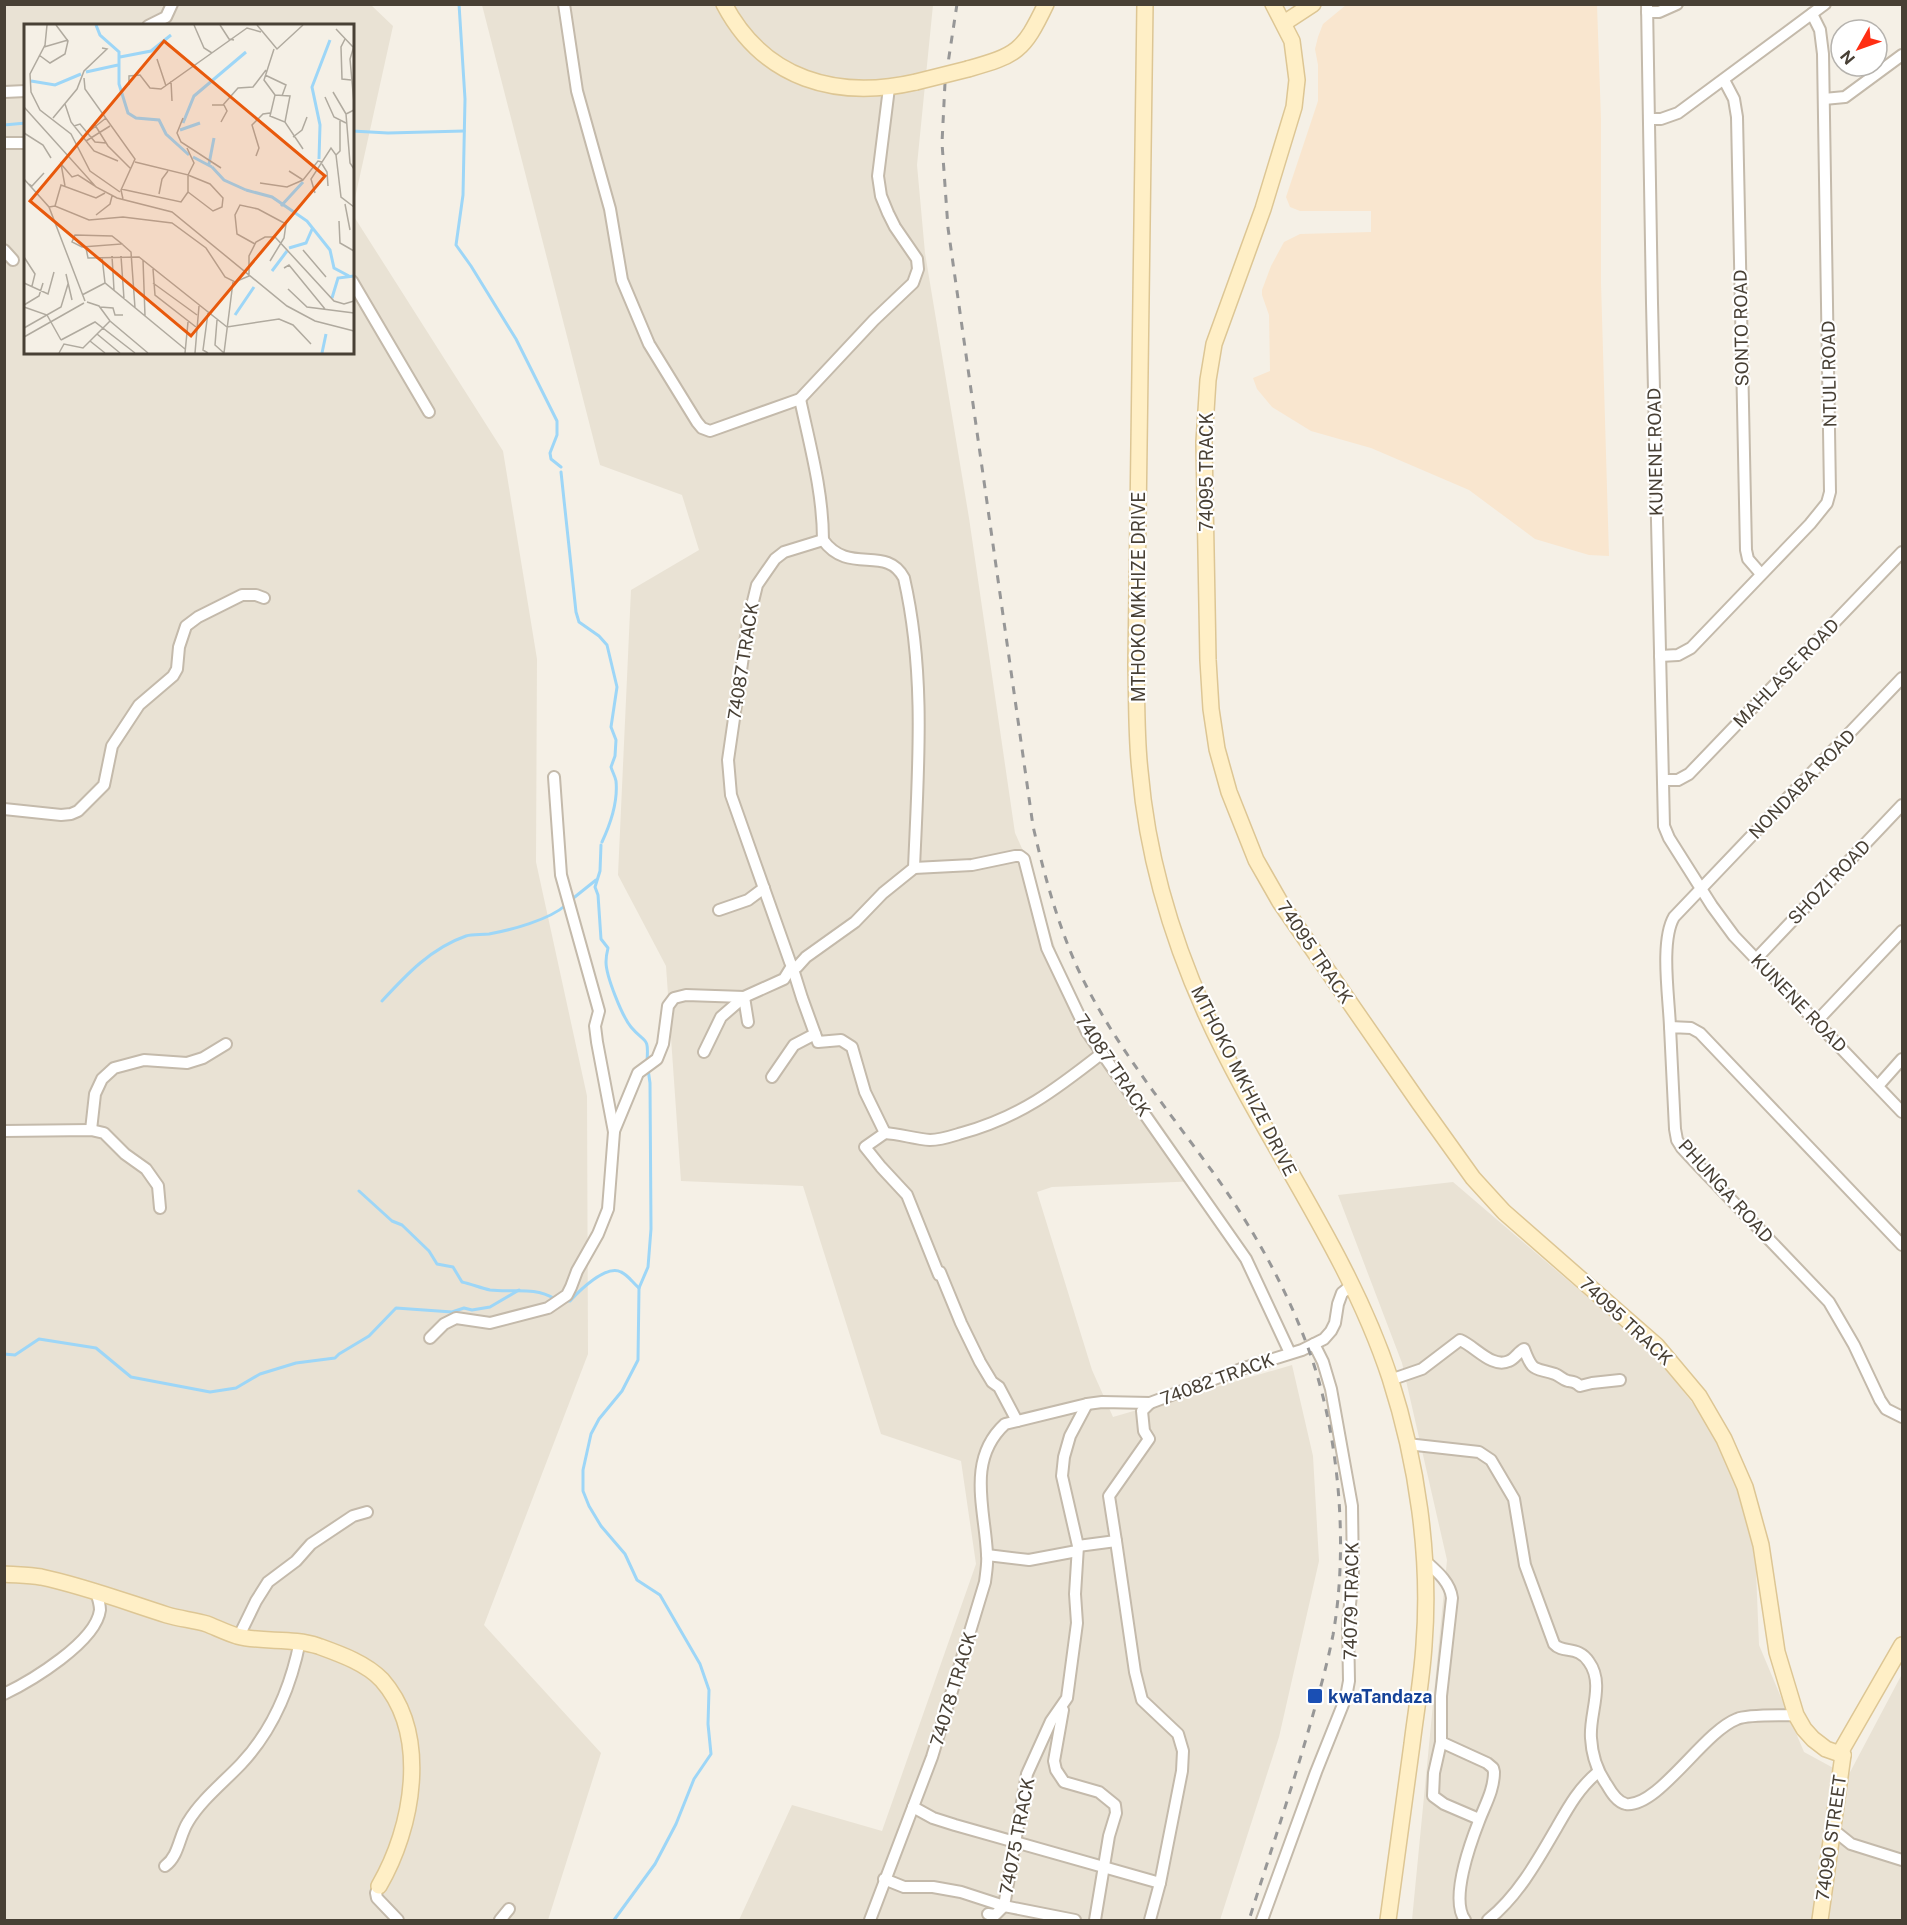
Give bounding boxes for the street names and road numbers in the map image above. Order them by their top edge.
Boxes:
street label: SONTO ROAD [1729,270,1753,386]
street label: NTULI ROAD [1818,321,1840,427]
street label: KUNENE ROAD [1643,388,1667,516]
street label: 74095 TRACK [1196,412,1217,532]
street label: MTHOKO MKHIZE DRIVE [1128,492,1149,702]
street label: 74087 TRACK [723,601,763,721]
street label: MAHLASE ROAD [1729,614,1843,732]
street label: NONDABA ROAD [1744,725,1860,843]
street label: SHOZI ROAD [1783,835,1875,929]
street label: 74095 TRACK [1273,897,1357,1007]
street label: KUNENE ROAD [1747,950,1851,1056]
street label: MTHOKO MKHIZE DRIVE [1187,982,1301,1180]
street label: 74087 TRACK [1071,1010,1155,1120]
street label: PHUNGA ROAD [1674,1135,1778,1247]
street label: 74095 TRACK [1575,1273,1677,1369]
street label: 74082 TRACK [1157,1349,1277,1409]
street label: 74079 TRACK [1339,1542,1363,1660]
street label: 74078 TRACK [926,1629,980,1749]
street label: 74090 STREET [1812,1773,1850,1902]
street label: 74075 TRACK [995,1776,1039,1896]

